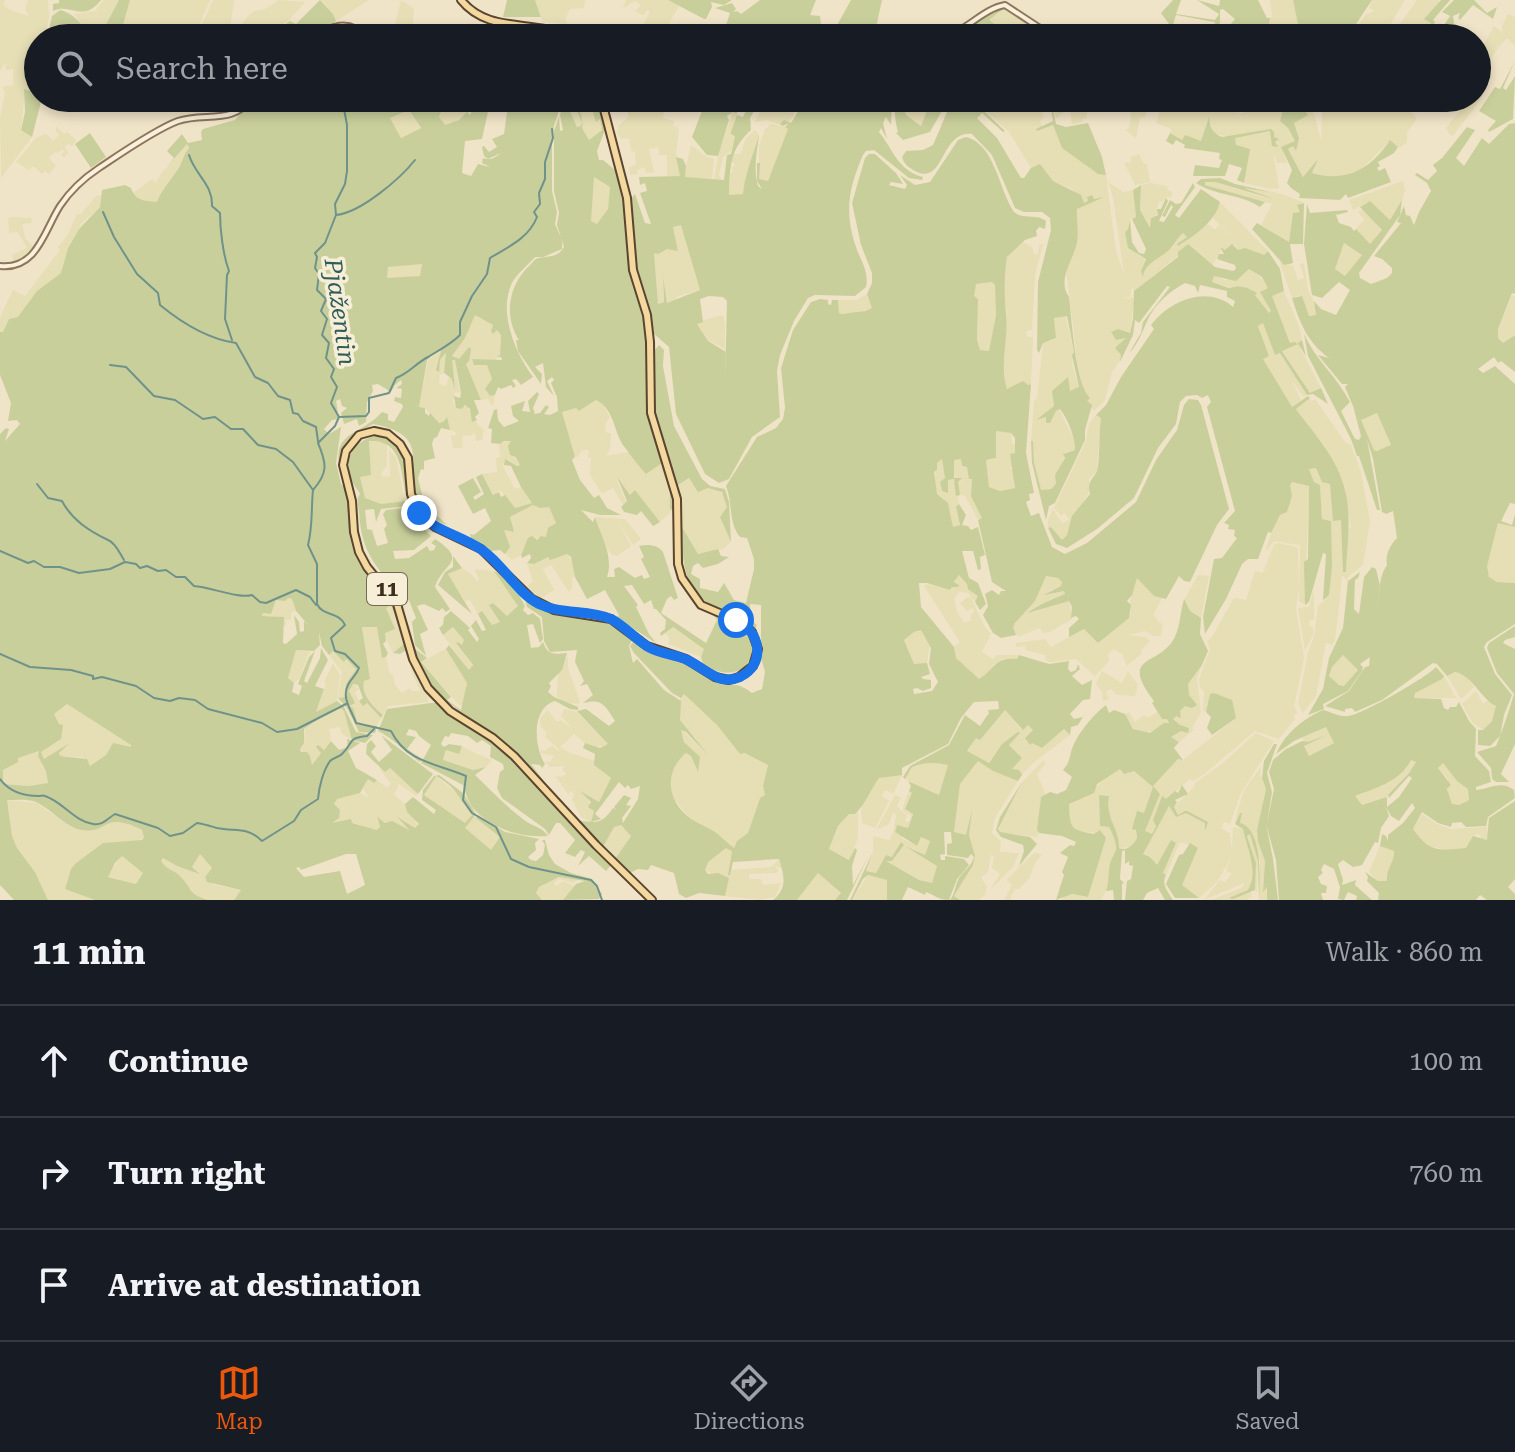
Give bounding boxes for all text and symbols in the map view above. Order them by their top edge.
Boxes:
search box [24,24,1491,112]
icon: search [52,46,96,90]
text: Search here [116,51,288,86]
water label: Pjažentin [319,256,361,367]
route end [401,495,437,531]
road number: 11 [367,573,407,605]
route start [718,602,754,638]
text: 11 min [32,932,146,972]
text: Walk · 860 m [1325,937,1483,967]
icon: ahead [32,1039,76,1083]
text: Continue [108,1044,248,1079]
text: 100 m [1409,1046,1483,1076]
icon: right [32,1151,76,1195]
text: Turn right [108,1156,265,1191]
text: 760 m [1409,1158,1483,1188]
icon: arrive [32,1263,76,1307]
text: Arrive at destination [108,1268,421,1303]
tab: Map [216,1361,263,1434]
tab: Directions [694,1361,804,1434]
tab: Saved [1236,1361,1299,1434]

